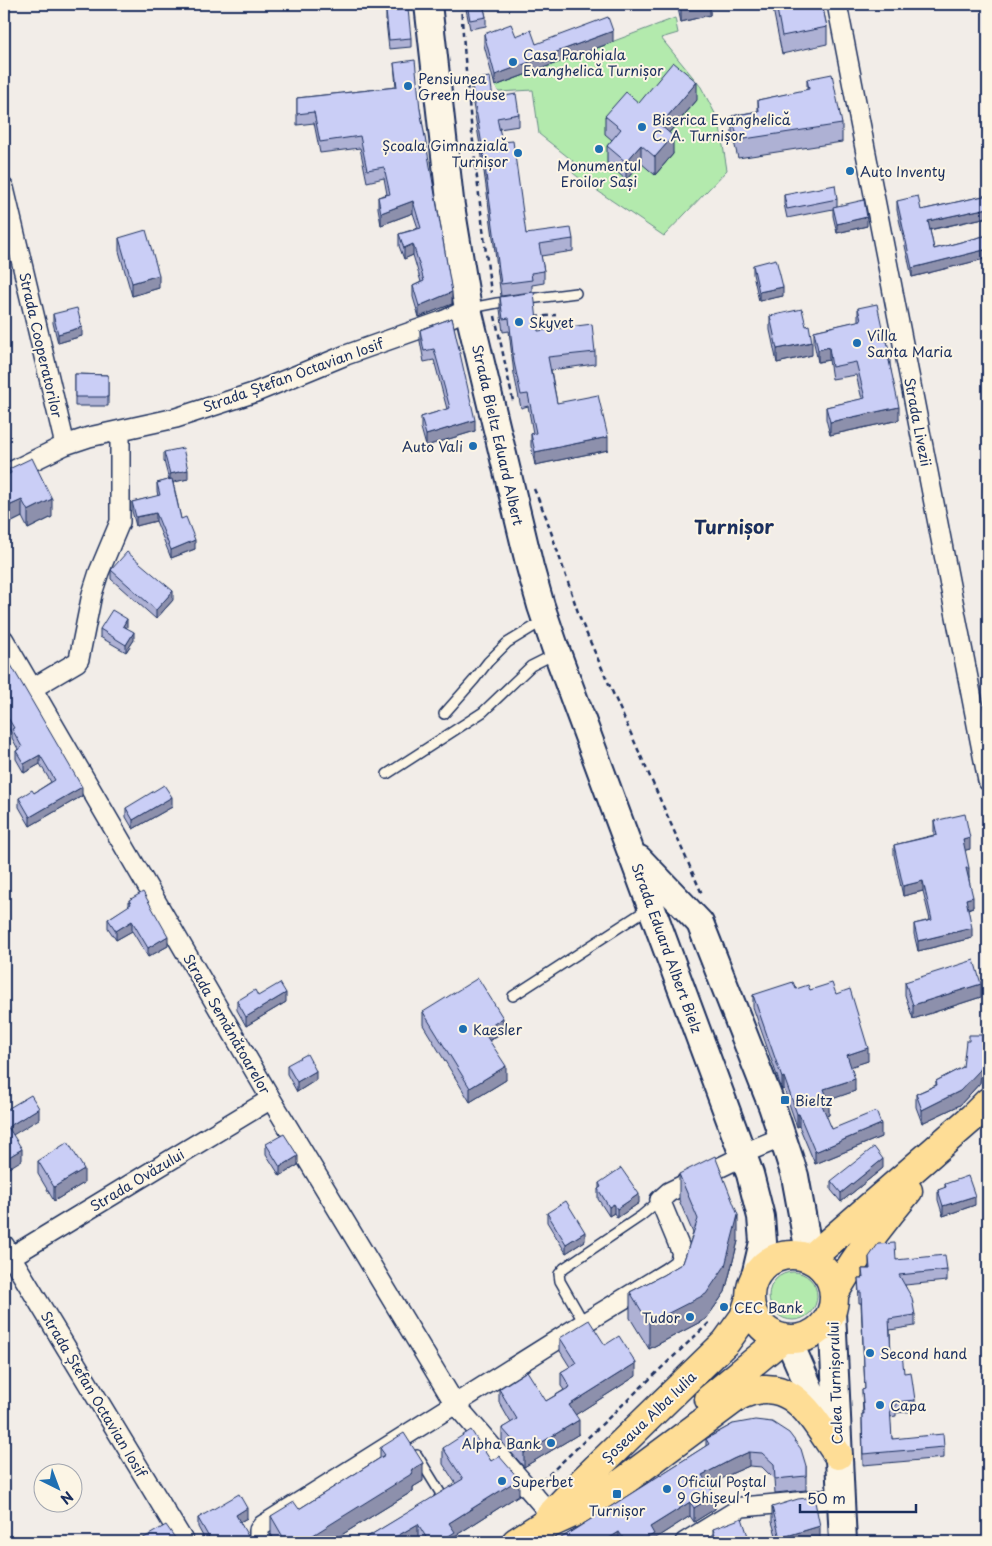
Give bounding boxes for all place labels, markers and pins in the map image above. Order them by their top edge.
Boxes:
place label: Casa Parohiala Evanghelică Turnișor [523,44,664,81]
marker: Casa Parohiala Evanghelică Turnișor [507,56,519,68]
place label: Pensiunea Green House [418,68,506,105]
marker: Pensiunea Green House [402,80,414,92]
place label: Biserica Evanghelică C. A. Turnișor [652,109,791,146]
marker: Biserica Evanghelică C. A. Turnișor [636,121,648,133]
place label: Școala Gimnazială Turnișor [382,135,508,172]
marker: Monumentul Eroilor Sași [593,143,605,155]
marker: Școala Gimnazială Turnișor [512,147,524,159]
place label: Monumentul Eroilor Sași [557,155,641,192]
place label: Auto Inventy [860,161,945,182]
marker: Auto Inventy [844,165,856,177]
place label: Skyvet [529,312,574,333]
marker: Skyvet [513,316,525,328]
place label: Villa Santa Maria [867,325,952,362]
marker: Villa Santa Maria [851,337,863,349]
place label: Auto Vali [402,436,463,457]
marker: Auto Vali [467,440,479,452]
place label: Kaesler [473,1019,523,1040]
marker: Kaesler [457,1023,469,1035]
place label: Bieltz [795,1090,833,1111]
marker: Bieltz [779,1094,791,1106]
place label: CEC Bank [734,1297,803,1318]
marker: CEC Bank [718,1301,730,1313]
place label: Tudor [642,1307,681,1328]
marker: Tudor [684,1311,696,1323]
place label: Second hand [880,1343,967,1364]
marker: Second hand [864,1347,876,1359]
place label: Capa [890,1395,926,1416]
marker: Capa [874,1399,886,1411]
place label: Alpha Bank [462,1433,541,1454]
marker: Alpha Bank [545,1437,557,1449]
place label: Superbet [512,1471,574,1492]
place label: Oficiul Poștal 9 Ghișeul 1 [677,1471,766,1508]
marker: Superbet [496,1475,508,1487]
marker: Oficiul Poștal 9 Ghișeul 1 [661,1483,673,1495]
marker: Turnișor [611,1488,623,1500]
place label: Turnișor [589,1500,646,1521]

